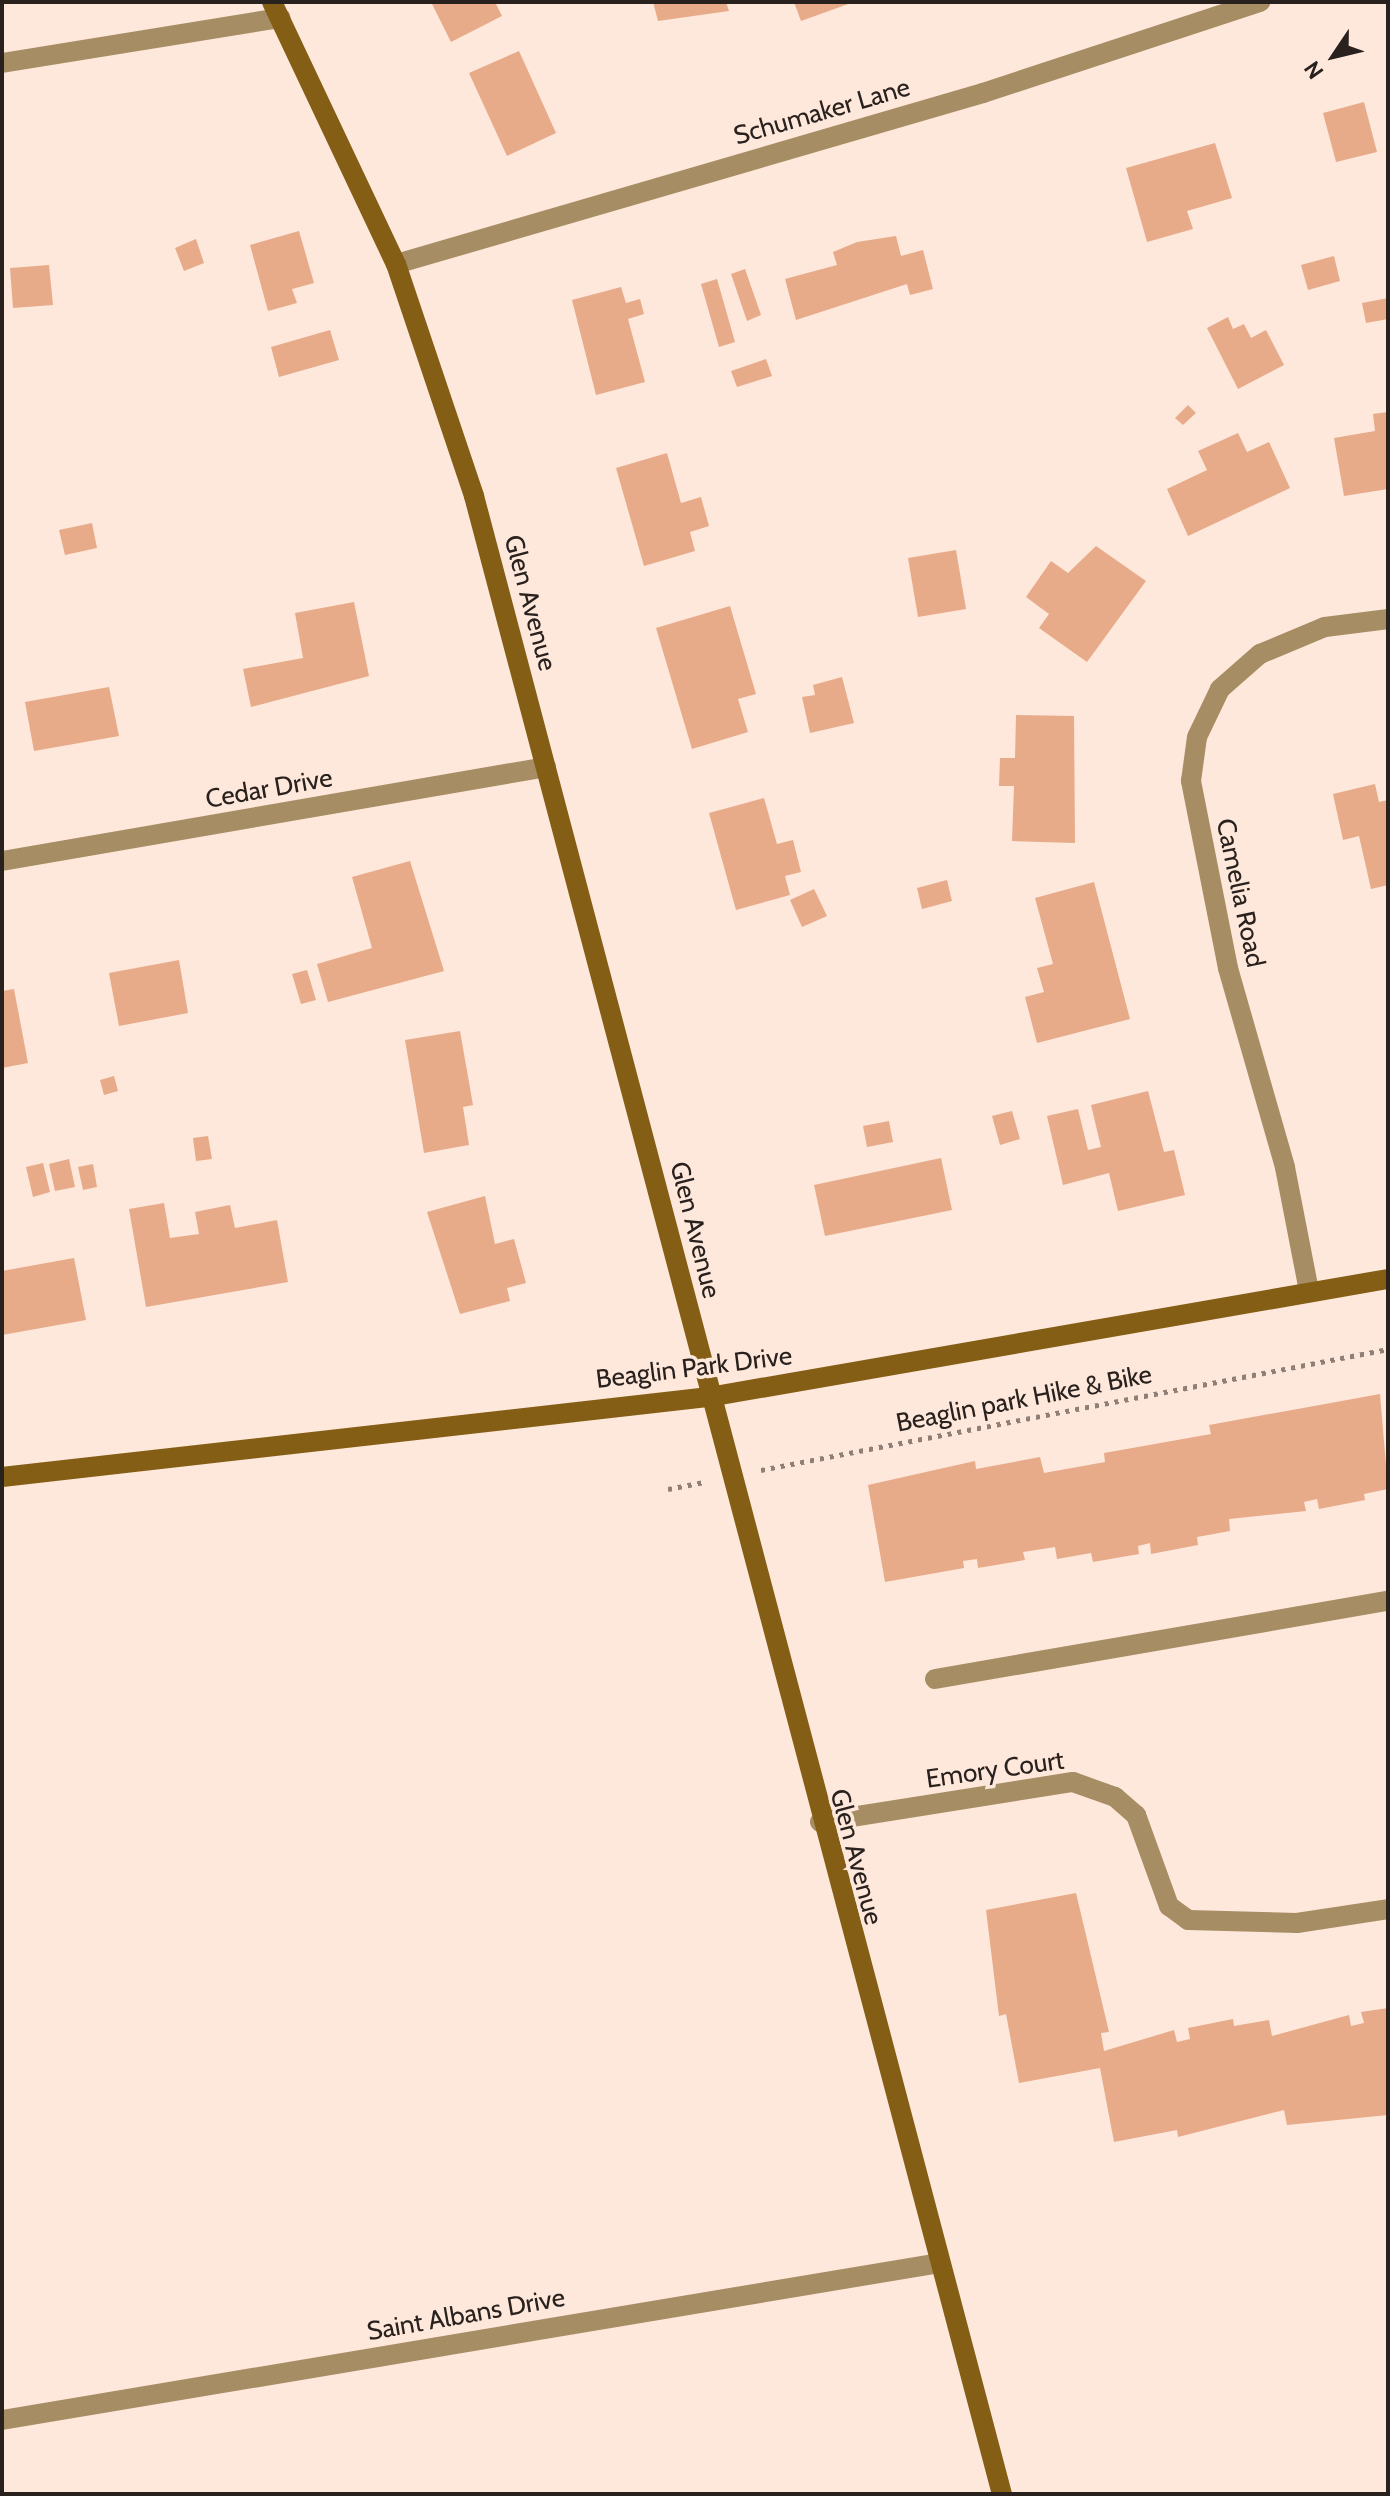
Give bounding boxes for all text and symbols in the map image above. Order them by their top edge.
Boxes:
north arrow [1294,16,1374,96]
text: N [1298,56,1329,84]
street label: Schumaker Lane [730,72,914,152]
street label: Glen Avenue [497,532,563,674]
street label: Cedar Drive [203,763,335,815]
street label: Camelia Road [1209,816,1271,970]
street label: Glen Avenue [663,1159,727,1301]
street label: Beaglin Park Drive [594,1340,794,1396]
street label: Beaglin park Hike & Bike [893,1359,1155,1439]
street label: Emory Court [924,1745,1066,1795]
street label: Glen Avenue [823,1786,889,1928]
street label: Saint Albans Drive [365,2282,567,2348]

